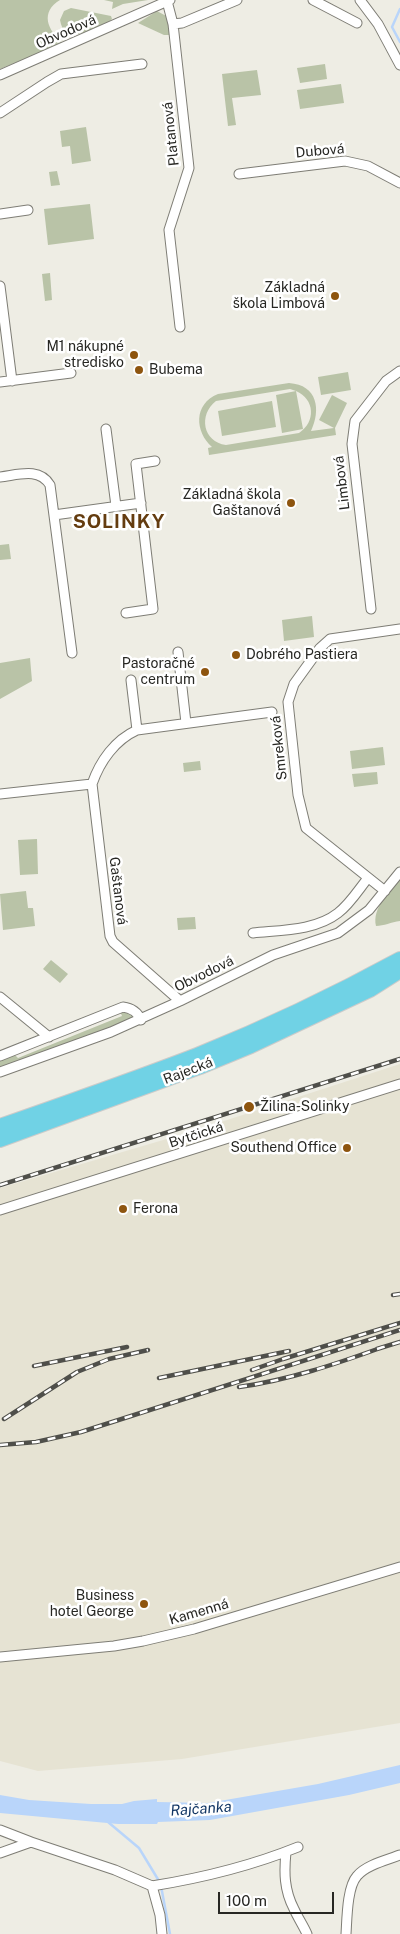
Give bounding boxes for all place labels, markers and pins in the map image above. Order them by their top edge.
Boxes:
place label: Základná škola Limbová [233,280,325,312]
marker: Základná škola Limbová [329,290,341,302]
place label: M1 nákupné stredisko [46,339,124,372]
marker: M1 nákupné stredisko [128,349,140,361]
place label: Bubema [149,362,203,378]
marker: Bubema [133,364,145,376]
place label: Základná škola Gaštanová [182,487,281,520]
marker: Základná škola Gaštanová [285,497,297,509]
place label: Dobrého Pastiera [246,647,358,663]
marker: Dobrého Pastiera [230,649,242,661]
place label: Pastoračné centrum [122,656,195,689]
marker: Pastoračné centrum [199,666,211,678]
place label: Žilina-Solinky [260,1099,349,1115]
marker: Žilina-Solinky [242,1100,256,1114]
place label: Southend Office [230,1140,337,1156]
marker: Southend Office [341,1142,353,1154]
place label: Ferona [133,1201,178,1217]
marker: Ferona [117,1203,129,1215]
place label: Business hotel George [50,1588,134,1620]
marker: Business hotel George [138,1598,150,1610]

